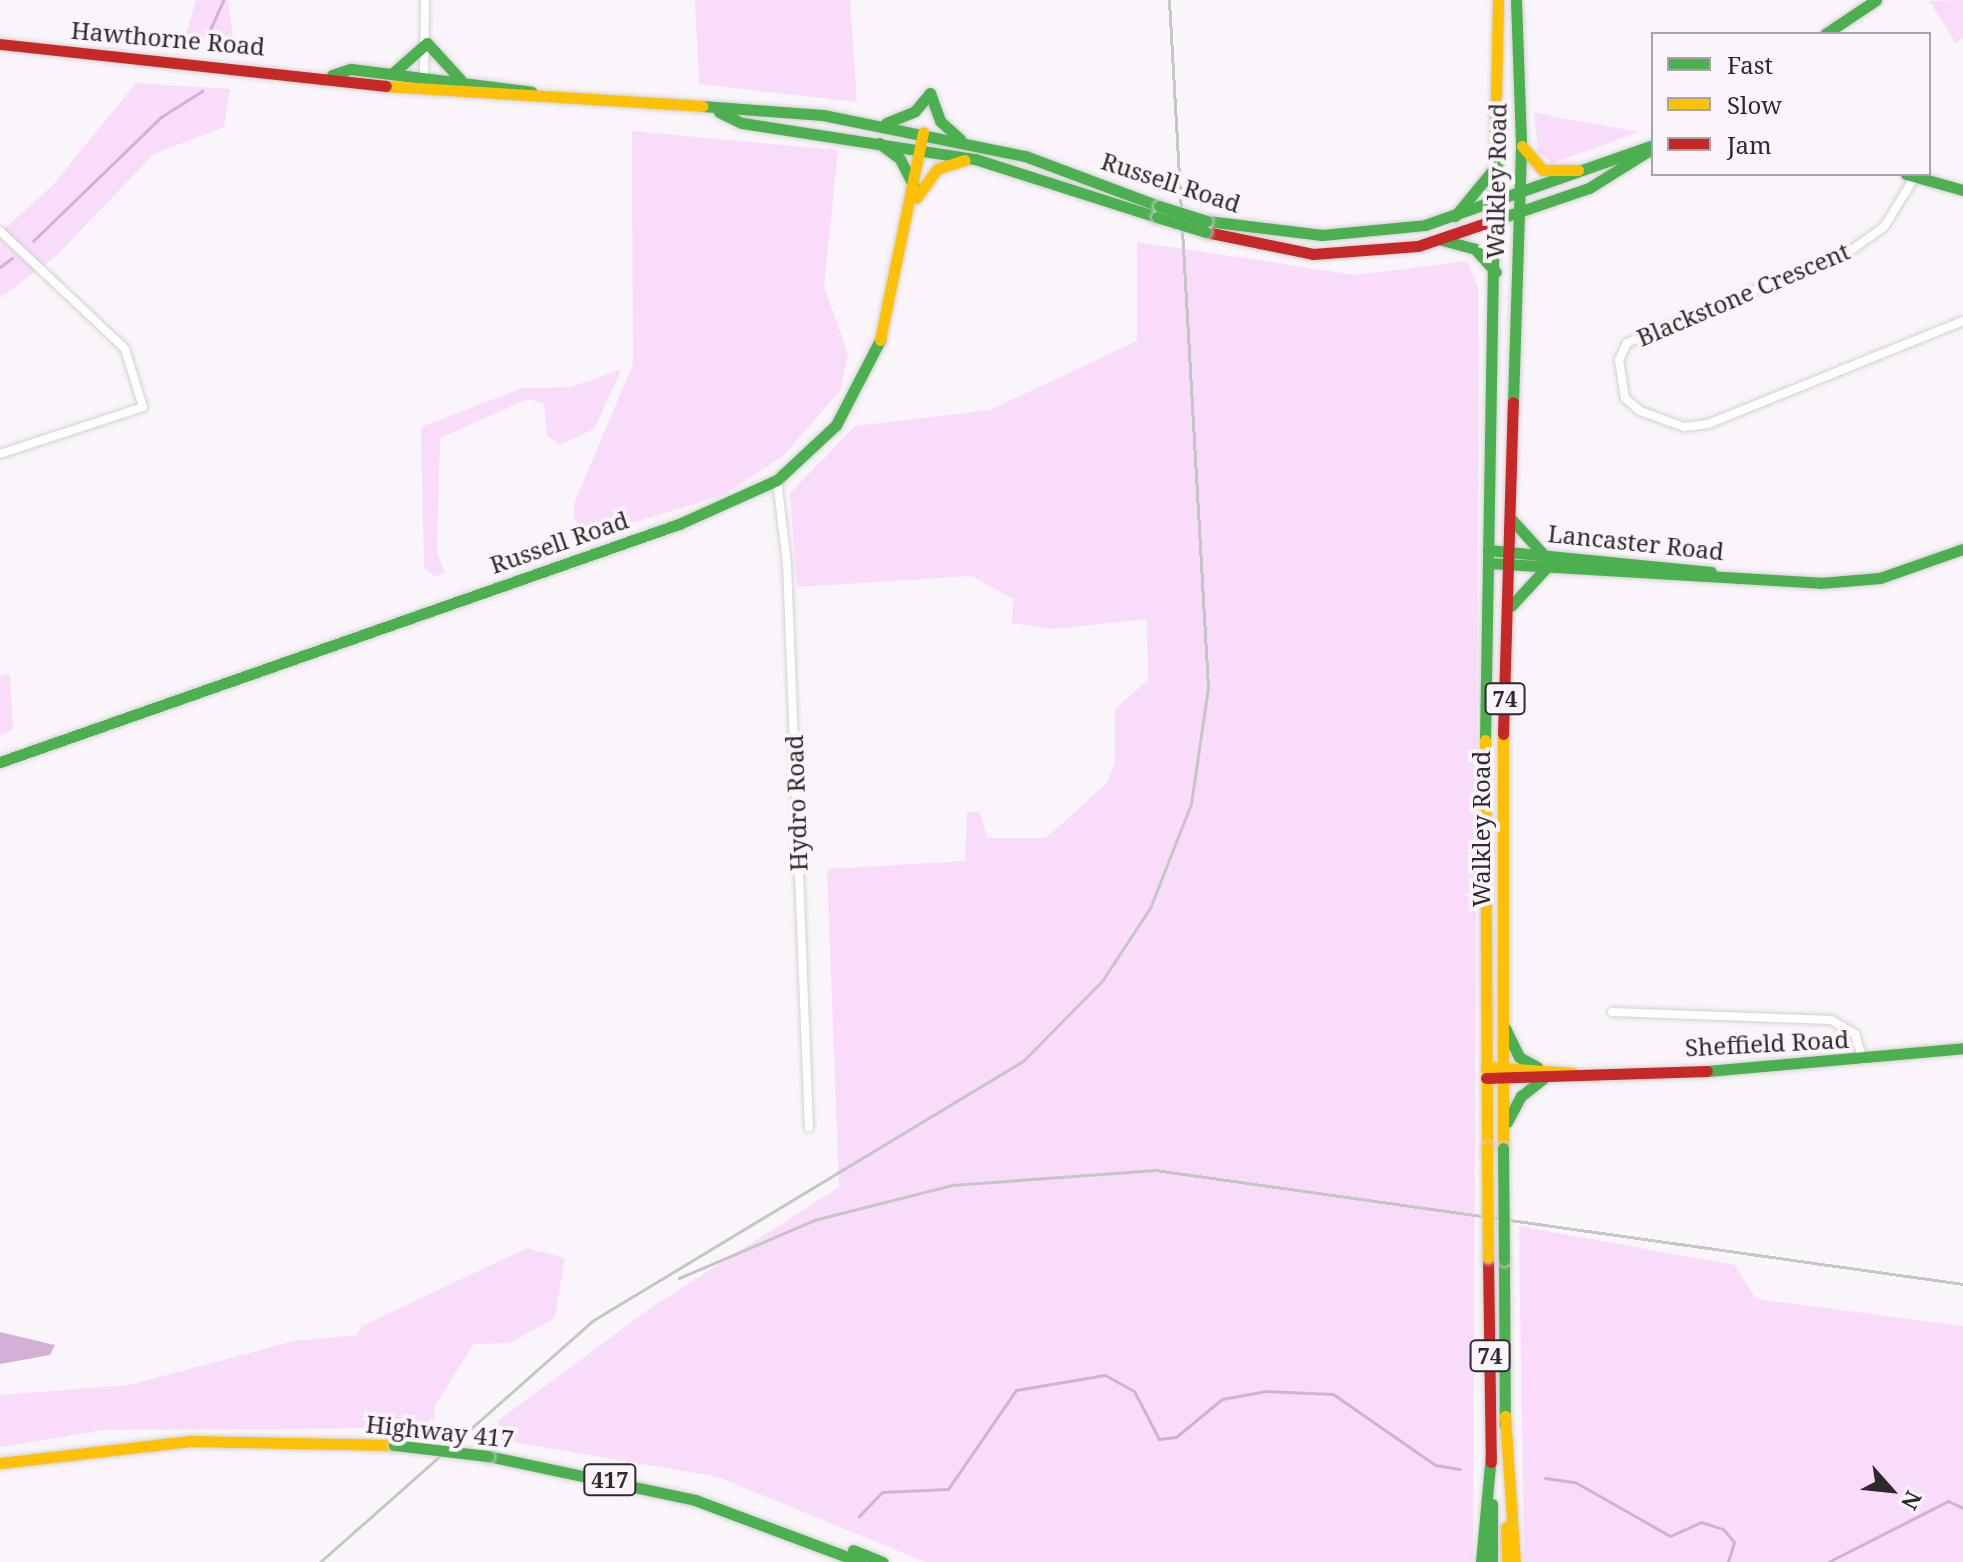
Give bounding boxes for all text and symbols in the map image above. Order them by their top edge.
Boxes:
street label: Hawthorne Road [70,15,266,61]
legend [1651,32,1931,176]
text: Fast [1727,48,1773,81]
text: Slow [1727,88,1782,121]
street label: Walkley Road [1480,103,1512,259]
text: Jam [1727,128,1772,161]
street label: Russell Road [1098,146,1244,218]
street label: Blackstone Crescent [1632,236,1854,352]
street label: Russell Road [486,505,632,579]
street label: Lancaster Road [1547,518,1725,566]
road number: 74 [1483,681,1527,717]
street label: Hydro Road [779,734,813,872]
street label: Walkley Road [1467,751,1495,907]
street label: Sheffield Road [1684,1024,1850,1062]
road number: 74 [1468,1338,1512,1374]
street label: Highway 417 [365,1409,515,1453]
north arrow [1851,1450,1931,1530]
road number: 417 [582,1462,638,1498]
text: N [1895,1486,1930,1515]

